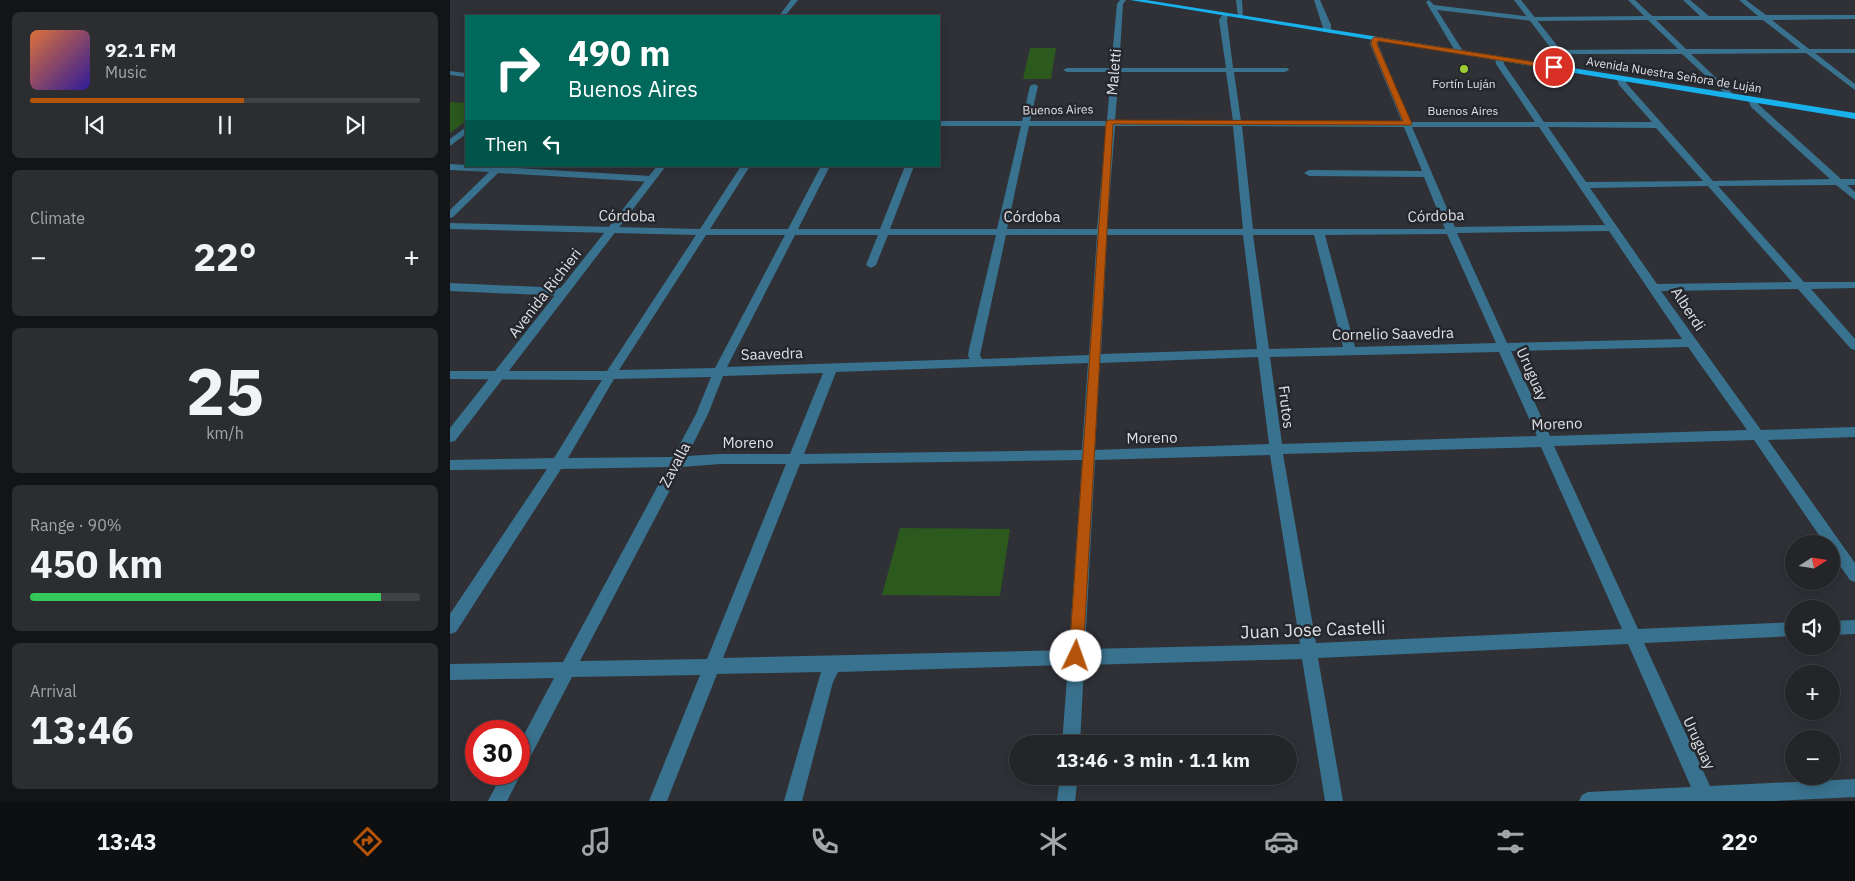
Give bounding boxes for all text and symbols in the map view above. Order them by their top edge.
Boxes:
text: 490 m [568,30,671,76]
icon: right [485,35,550,100]
text: 92.1 FM [105,38,176,62]
pin [1533,46,1575,88]
street label: Maletti [1102,48,1125,96]
icon: arrive [1540,53,1568,81]
street label: Avenida Nuestra Señora de Luján [1585,53,1763,96]
text: Music [105,62,147,82]
marker: Fortín Luján [1458,63,1470,75]
text: Buenos Aires [568,74,698,103]
place label: Fortín Luján [1432,76,1496,91]
street label: Buenos Aires [1022,101,1094,118]
street label: Buenos Aires [1428,103,1499,118]
icon: previous [81,111,109,139]
icon: pause [211,111,239,139]
icon: next [341,111,369,139]
icon: left [538,130,566,158]
text: Then [485,132,528,156]
street label: Córdoba [1407,205,1465,226]
street label: Córdoba [598,206,656,225]
street label: Córdoba [1004,207,1060,226]
text: Climate [30,208,85,228]
text: 22° [193,232,257,281]
text: − [30,238,47,275]
text: + [403,238,420,275]
street label: Avenida Richieri [504,244,585,341]
street label: Alberdi [1667,283,1710,334]
street label: Cornelio Saavedra [1332,323,1454,344]
street label: Saavedra [741,343,803,364]
street label: Uruguay [1512,344,1553,404]
text: 25 [186,348,264,433]
street label: Frutos [1274,384,1299,429]
street label: Moreno [1531,413,1583,434]
text: km/h [206,423,244,443]
street label: Moreno [1126,428,1178,447]
street label: Moreno [722,433,774,452]
street label: Zavalla [655,439,694,490]
text: Range · 90% [30,515,122,535]
north arrow [1785,535,1840,590]
map controls [1785,535,1840,785]
text: 450 km [30,539,163,588]
button: sound [1785,600,1840,655]
street label: Juan Jose Castelli [1240,615,1386,644]
position arrow [1049,629,1101,681]
button: + [1785,665,1840,720]
text: Arrival [30,681,77,701]
text: 13:46 [30,705,134,754]
street label: Uruguay [1679,713,1720,773]
speed limit sign: 30 [465,720,530,785]
button: − [1785,730,1840,785]
text: 13:46 · 3 min · 1.1 km [1056,748,1250,772]
icon: directions [350,824,385,859]
icon: music [579,824,614,859]
icon: phone [807,824,842,859]
icon: climate [1036,824,1071,859]
icon: car [1264,824,1299,859]
icon: filters [1493,824,1528,859]
text: 13:43 [97,827,157,856]
text: 22° [1721,827,1758,856]

